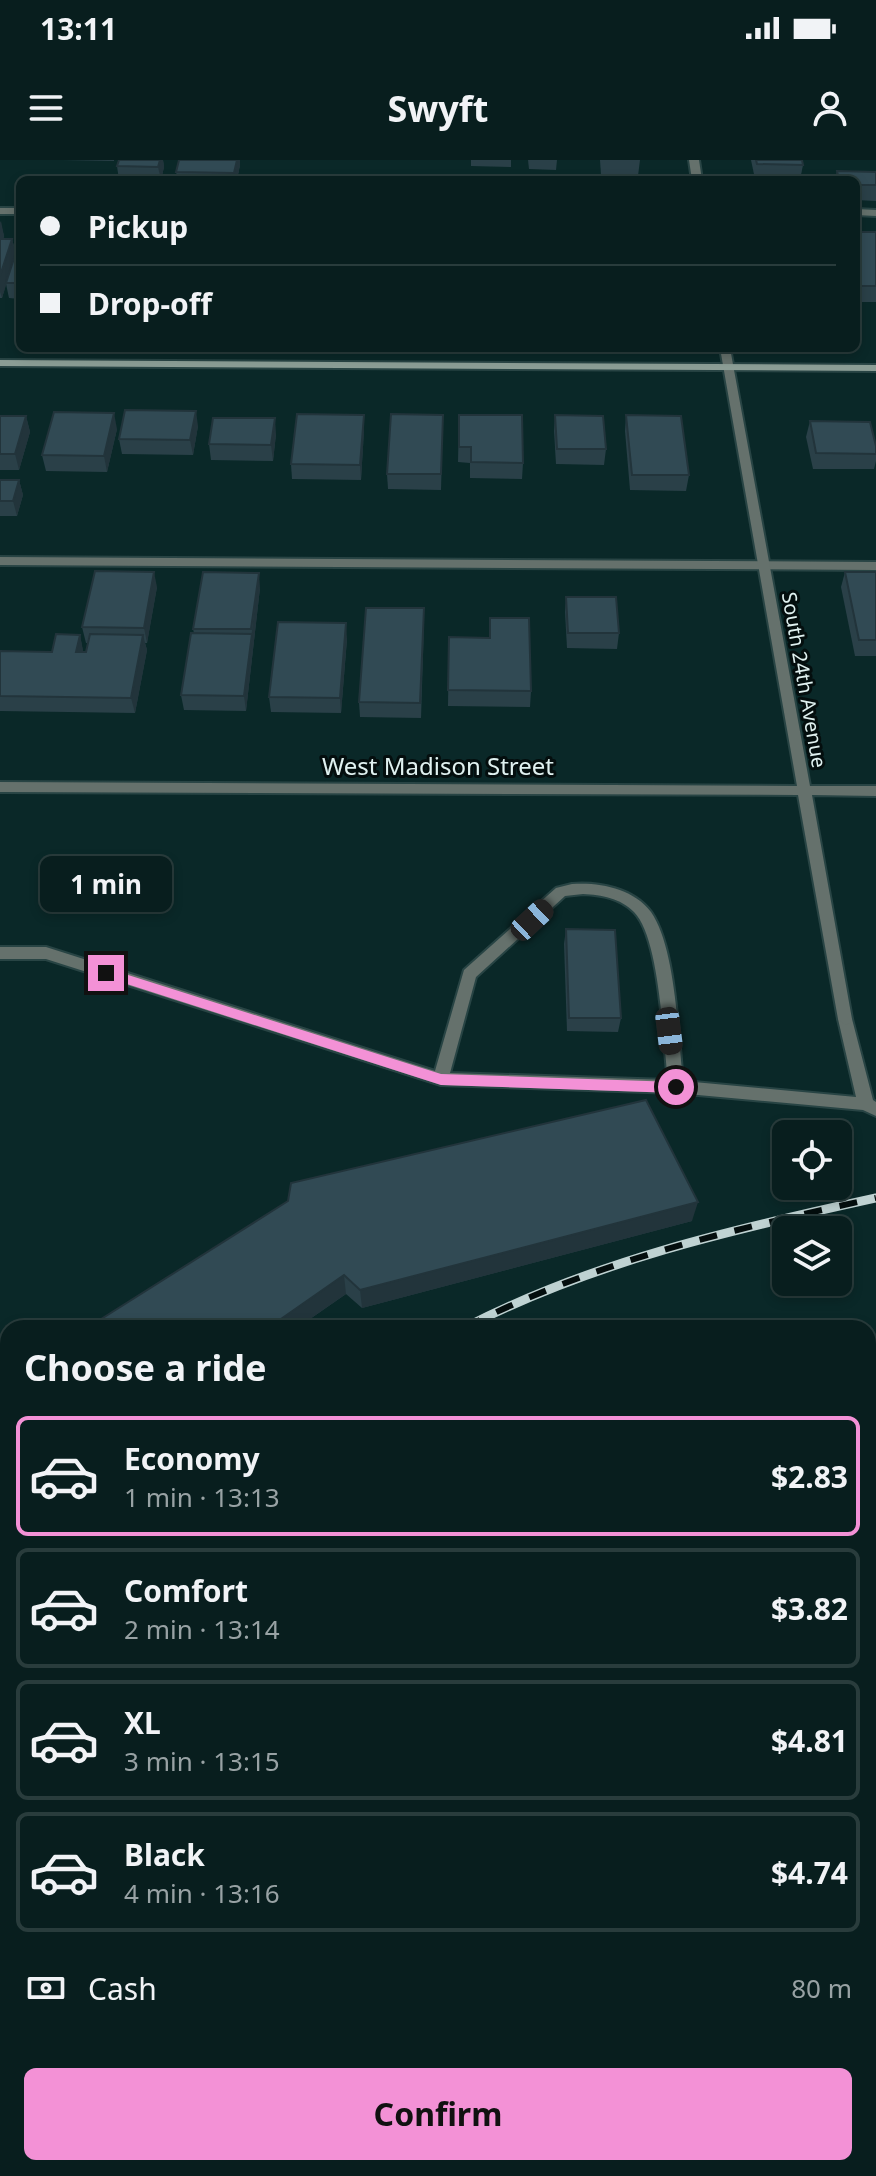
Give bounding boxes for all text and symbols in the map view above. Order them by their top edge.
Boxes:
text: 13:11 [40,8,117,49]
text: Swyft [388,84,488,133]
icon: menu [24,86,68,130]
icon: person [808,86,852,130]
text: Pickup [88,206,188,247]
text: Drop-off [88,283,212,324]
street label: South 24th Avenue [776,590,833,770]
street label: West Madison Street [322,749,554,782]
callout: 1 min [40,857,172,913]
text: 1 min [70,866,142,902]
car [506,895,558,945]
route end [88,955,124,991]
car [654,1006,684,1056]
route start [658,1069,694,1105]
map controls [772,1120,852,1296]
button: locate [772,1120,852,1200]
button: layers [772,1216,852,1296]
text: Choose a ride [24,1343,266,1392]
text: Economy [124,1438,260,1479]
icon: car [28,1440,100,1512]
text: $2.83 [771,1456,848,1497]
text: 1 min · 13:13 [124,1479,280,1515]
text: Comfort [124,1570,248,1611]
icon: car [28,1572,100,1644]
text: $3.82 [771,1588,848,1629]
text: 2 min · 13:14 [124,1611,280,1647]
text: XL [124,1702,161,1743]
icon: car [28,1704,100,1776]
text: $4.81 [771,1720,848,1761]
text: 3 min · 13:15 [124,1743,280,1779]
text: Black [124,1834,205,1875]
icon: car [28,1836,100,1908]
text: $4.74 [771,1852,848,1893]
text: 4 min · 13:16 [124,1875,280,1911]
icon: cash [24,1966,68,2010]
text: Cash [88,1968,157,2009]
text: 80 m [791,1970,852,2006]
button: Confirm [24,2068,852,2160]

